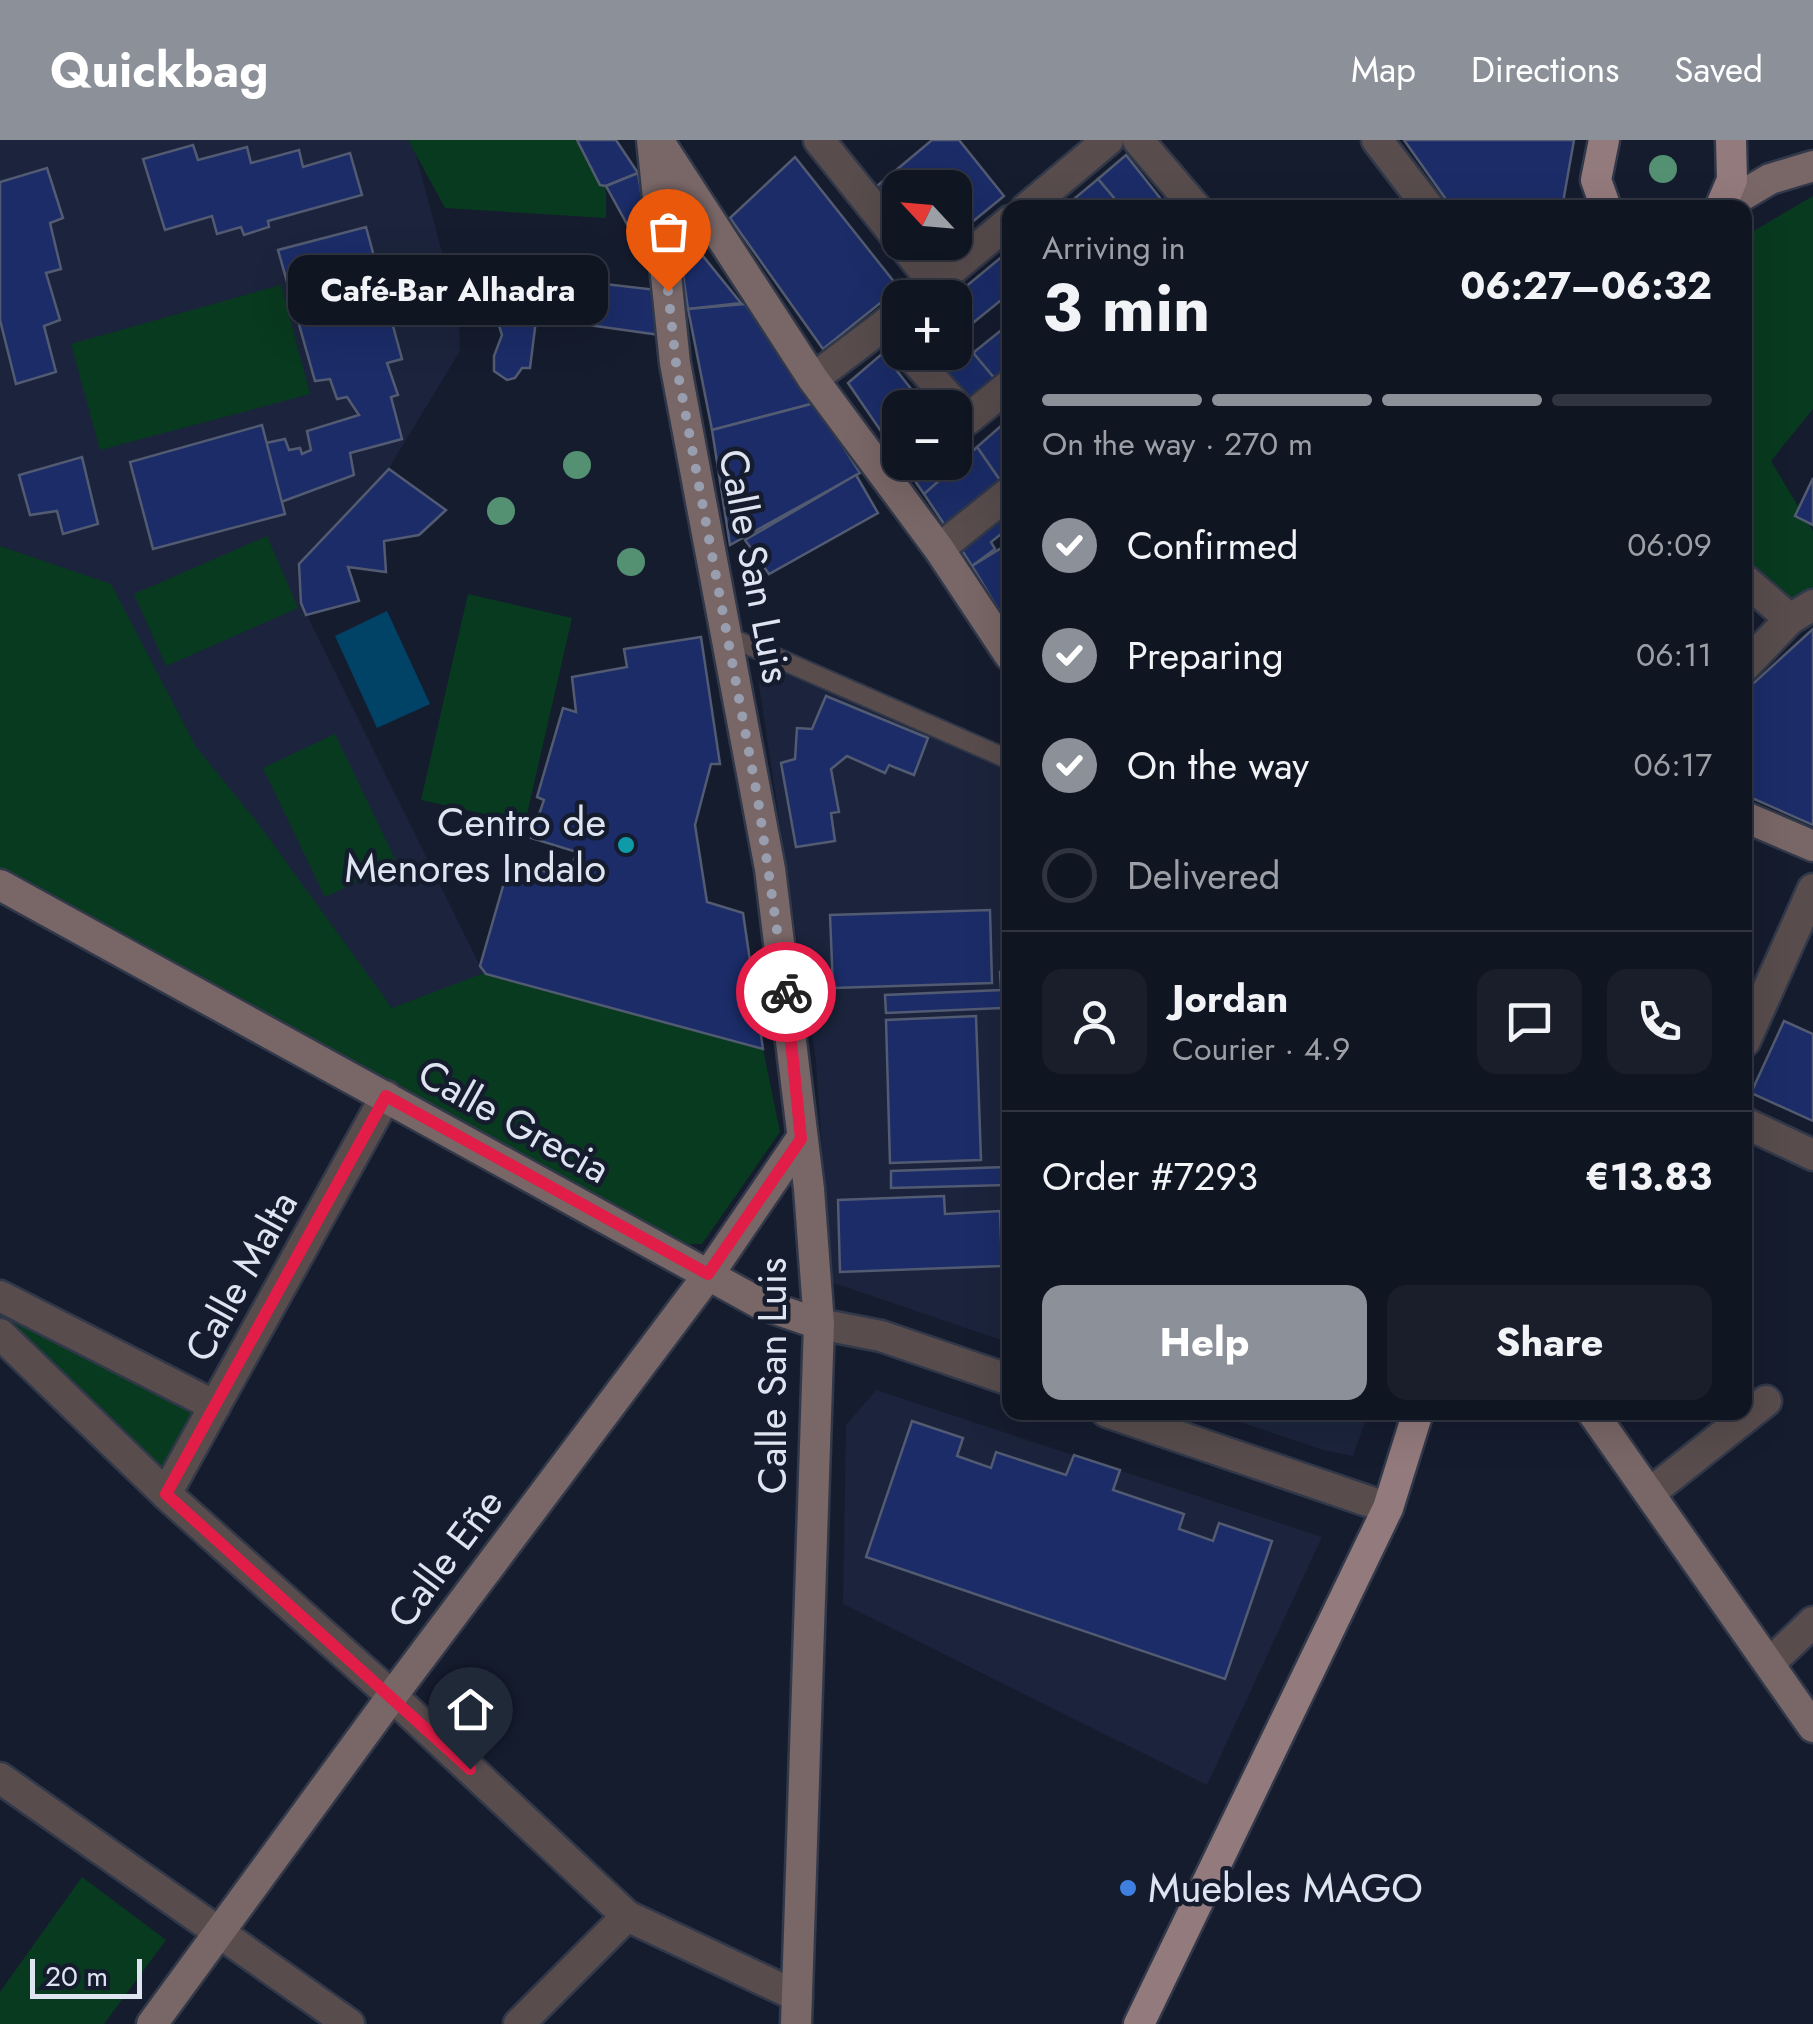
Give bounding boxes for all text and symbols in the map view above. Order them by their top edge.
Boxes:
text: Quickbag [50,36,268,105]
text: Map [1351,45,1416,95]
text: Directions [1471,45,1619,95]
text: Saved [1674,45,1763,95]
north arrow [882,170,972,260]
map controls [882,170,972,480]
pin [626,189,711,292]
icon: bag [641,204,696,259]
text: Arriving in [1042,225,1186,271]
callout: Café-Bar Alhadra [288,256,608,326]
text: 06:27–06:32 [1460,258,1712,313]
text: 3 min [1042,261,1210,355]
text: Café-Bar Alhadra [320,267,576,313]
button: + [882,280,972,370]
button: − [882,390,972,480]
text: On the way · 270 m [1042,421,1313,467]
street label: Calle San Luis [704,444,806,688]
icon: check [1042,518,1097,573]
text: Confirmed [1127,518,1298,573]
text: 06:09 [1627,522,1712,568]
icon: check [1042,628,1097,683]
text: Preparing [1127,628,1284,683]
text: 06:11 [1636,632,1712,678]
icon: check [1042,738,1097,793]
text: On the way [1127,738,1309,793]
text: 06:17 [1634,742,1712,788]
place label: Centro de Menores Indalo [344,793,606,897]
marker: Centro de Menores Indalo [615,834,637,856]
text: Delivered [1127,848,1280,903]
courier [736,942,836,1042]
icon: bike [759,965,814,1020]
button: person [1042,969,1147,1074]
button: chat [1477,969,1582,1074]
button: phone [1607,969,1712,1074]
text: Jordan [1172,971,1288,1026]
text: Courier · 4.9 [1172,1026,1350,1072]
street label: Calle Grecia [408,1044,620,1198]
text: Order #7293 [1042,1149,1258,1204]
text: €13.83 [1585,1149,1712,1204]
street label: Calle Malta [170,1180,312,1372]
street label: Calle San Luis [743,1258,801,1494]
button: Help [1042,1285,1367,1400]
button: Share [1387,1285,1712,1400]
street label: Calle Eñe [373,1476,517,1640]
pin [428,1667,513,1770]
icon: home [443,1682,498,1737]
place label: Muebles MAGO [1148,1859,1423,1917]
marker: Muebles MAGO [1117,1877,1139,1899]
scale bar [30,1954,142,1998]
text: 20 m [45,1956,108,1997]

